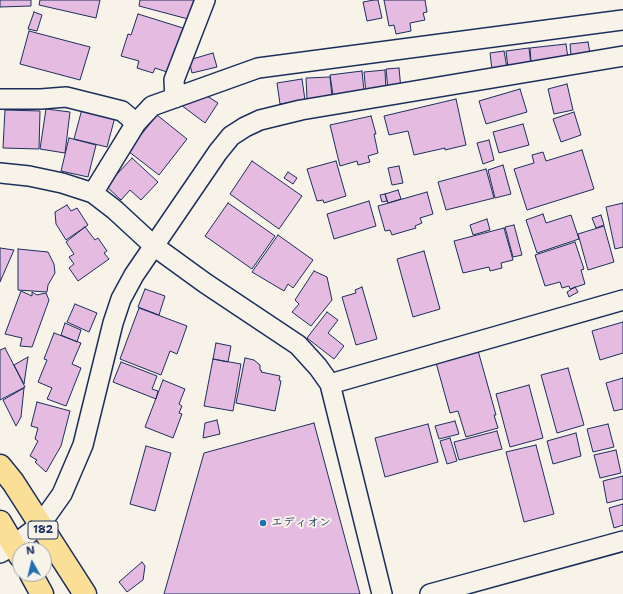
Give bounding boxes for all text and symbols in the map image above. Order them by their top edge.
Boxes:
place label: エディオン [271,516,331,530]
marker: エディオン [258,518,268,528]
road number: 182 [28,521,58,539]
north arrow [12,542,52,582]
text: N [25,543,36,559]

